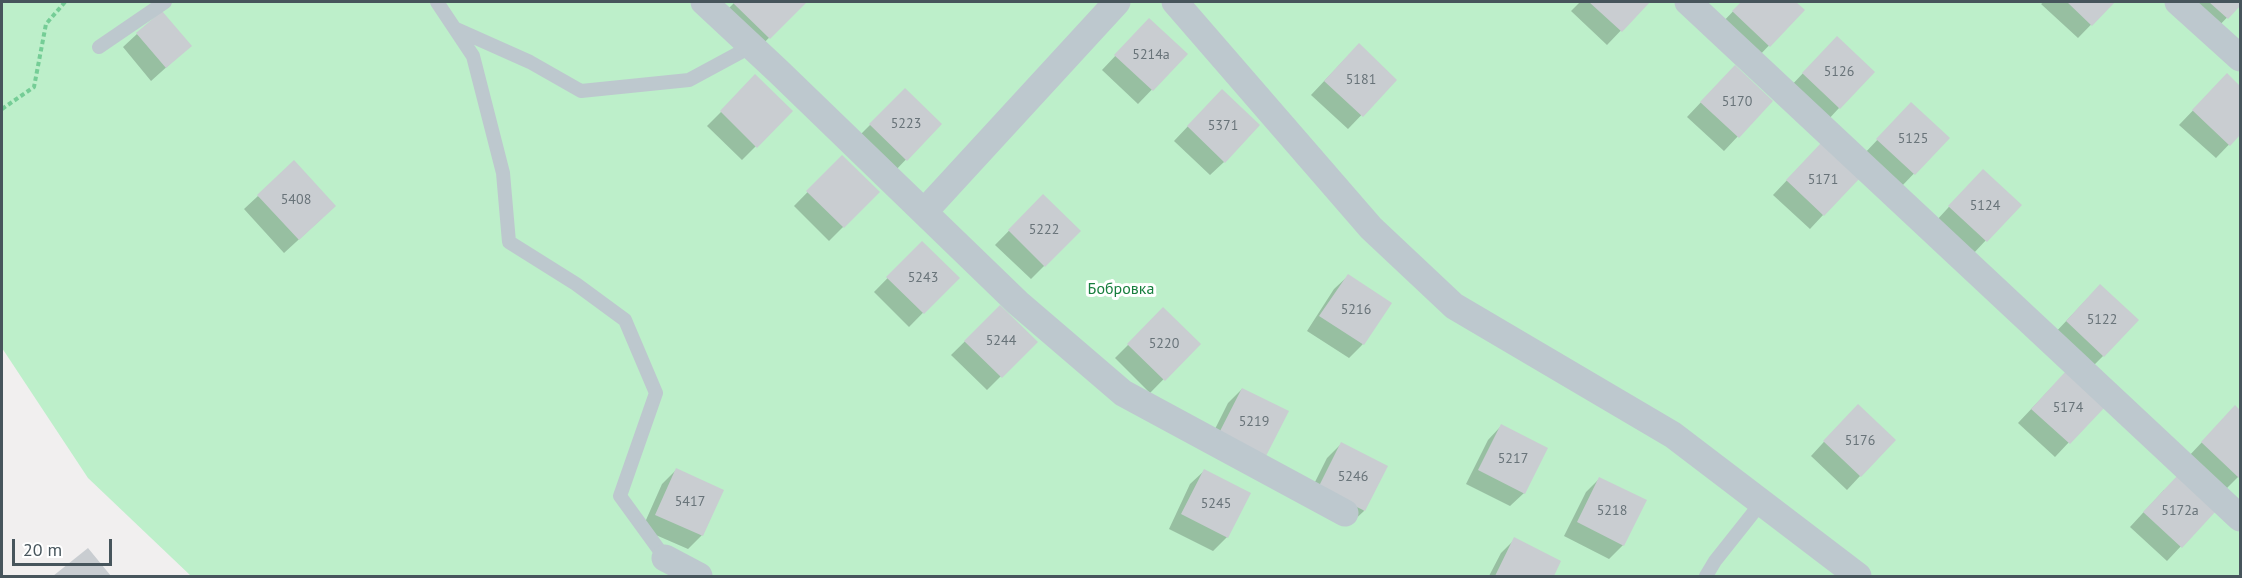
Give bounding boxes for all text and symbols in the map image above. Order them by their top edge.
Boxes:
house number: 5214а [1132,47,1170,63]
house number: 5126 [1824,64,1854,80]
house number: 5181 [1346,72,1376,88]
house number: 5170 [1722,94,1752,110]
house number: 5223 [891,116,921,132]
house number: 5371 [1208,118,1238,134]
house number: 5125 [1898,131,1928,147]
house number: 5171 [1808,172,1838,188]
house number: 5408 [281,192,311,208]
house number: 5124 [1970,198,2000,214]
house number: 5222 [1029,222,1059,238]
house number: 5243 [908,270,938,286]
park label: Бобровка [1088,279,1154,299]
house number: 5216 [1341,302,1371,318]
house number: 5122 [2087,312,2117,328]
house number: 5244 [986,333,1016,349]
house number: 5220 [1149,336,1179,352]
house number: 5174 [2053,400,2083,416]
house number: 5219 [1239,414,1269,430]
house number: 5176 [1845,433,1875,449]
house number: 5217 [1498,451,1528,467]
house number: 5246 [1338,469,1368,485]
house number: 5417 [675,494,705,510]
house number: 5245 [1201,496,1231,512]
house number: 5218 [1597,503,1627,519]
house number: 5172а [2161,503,2199,519]
scale bar [15,527,116,565]
text: 20 m [23,538,62,561]

